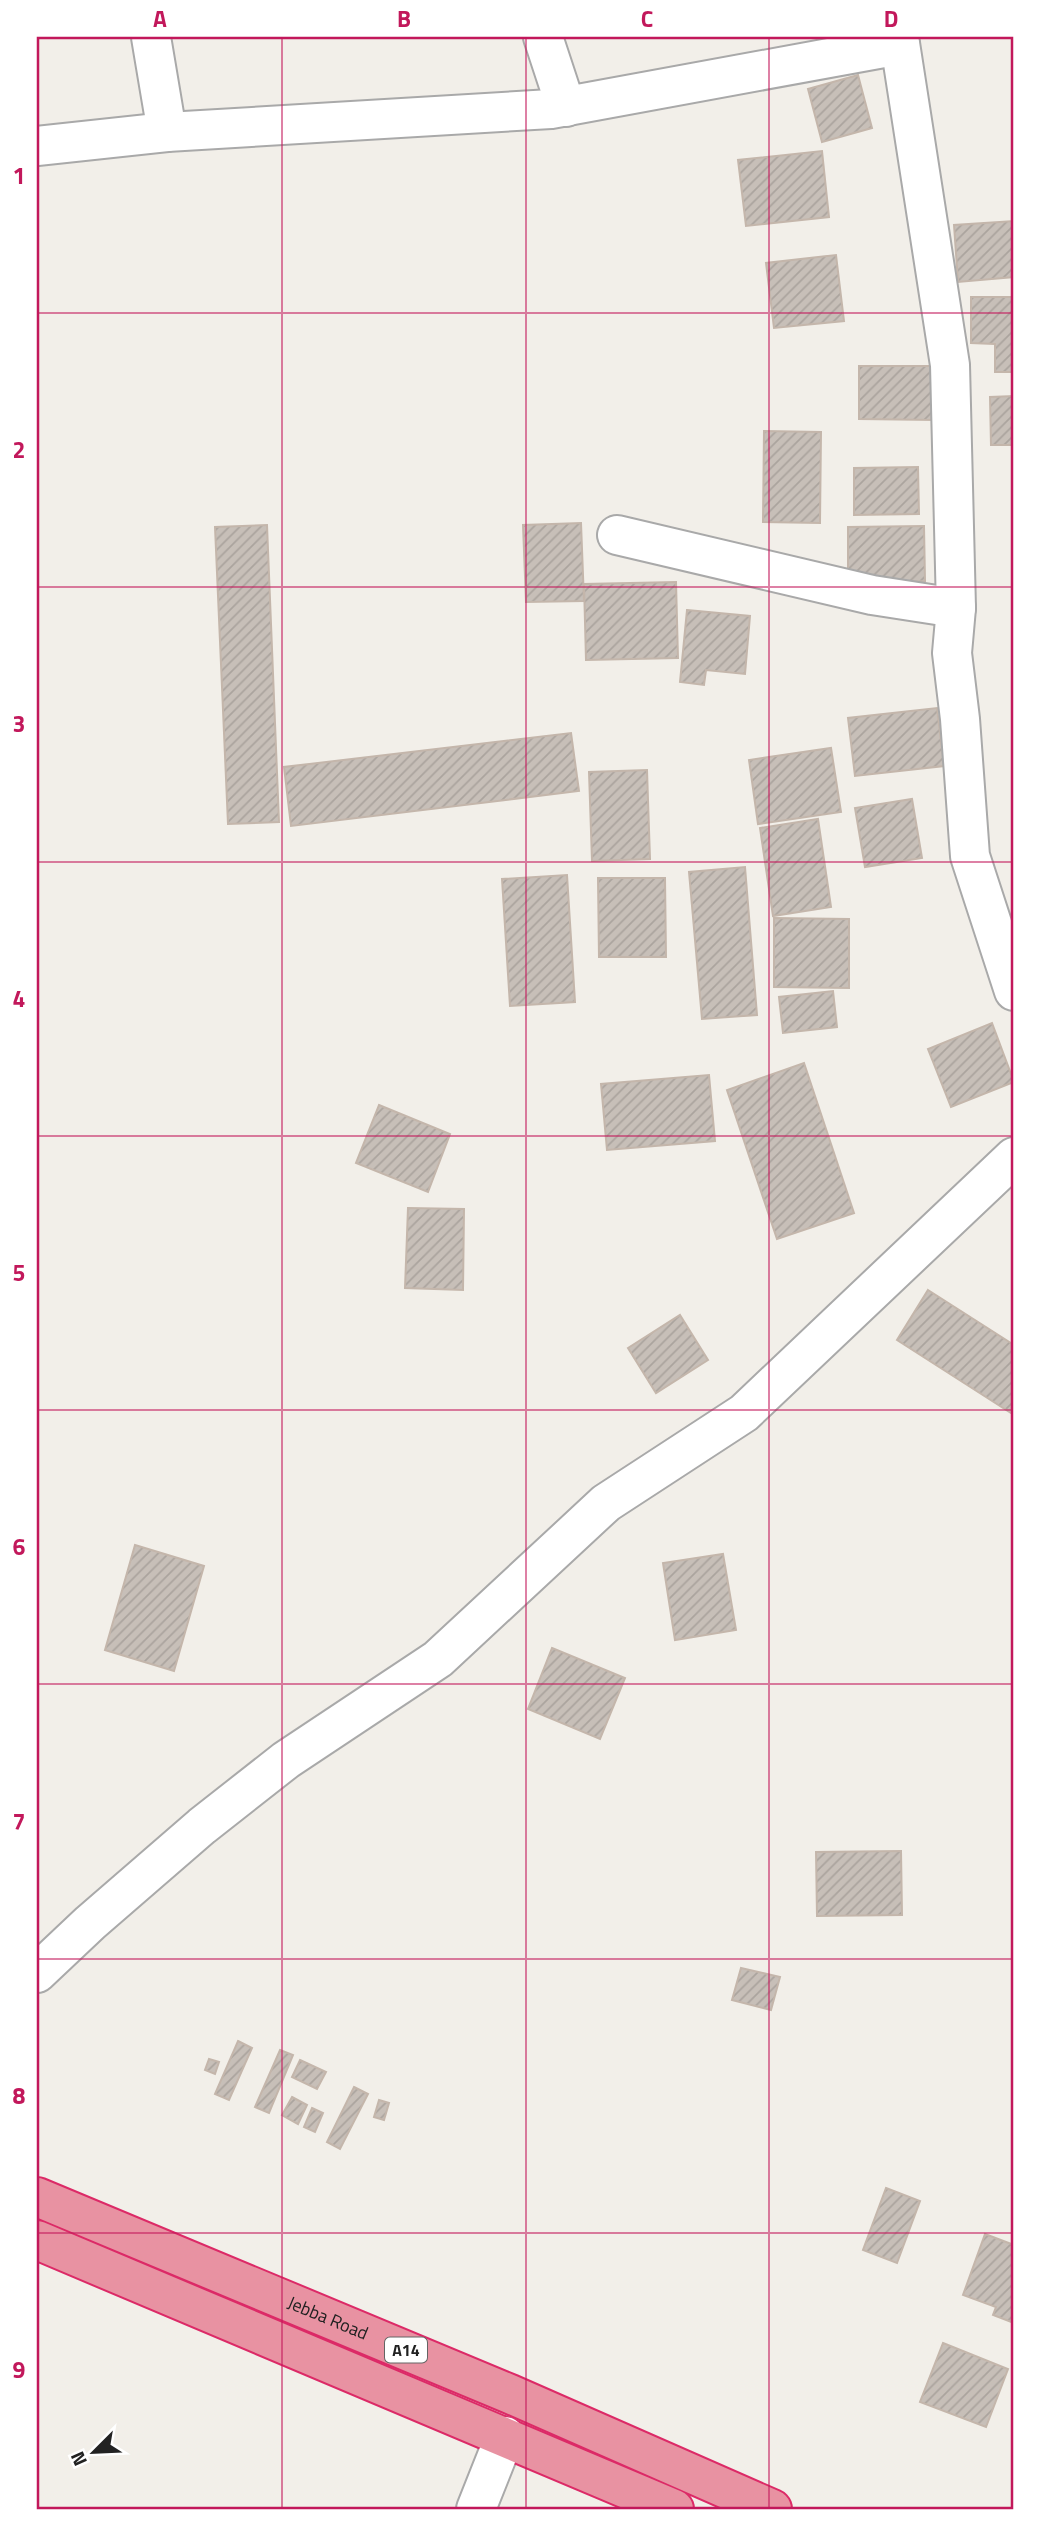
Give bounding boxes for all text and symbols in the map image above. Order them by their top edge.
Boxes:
text: A [153,1,167,36]
text: B [397,1,411,36]
text: C [641,1,653,36]
text: D [884,1,898,36]
text: 1 [13,158,25,193]
text: 2 [13,432,25,467]
text: 3 [13,706,25,741]
text: 4 [13,981,25,1016]
text: 5 [13,1255,25,1290]
text: 6 [13,1529,26,1564]
text: 7 [13,1804,25,1839]
text: 8 [13,2078,26,2113]
street label: Jebba Road [283,2289,372,2346]
road number: A14 [385,2338,427,2362]
text: 9 [13,2352,26,2387]
north arrow [60,2416,130,2486]
text: N [62,2447,94,2471]

